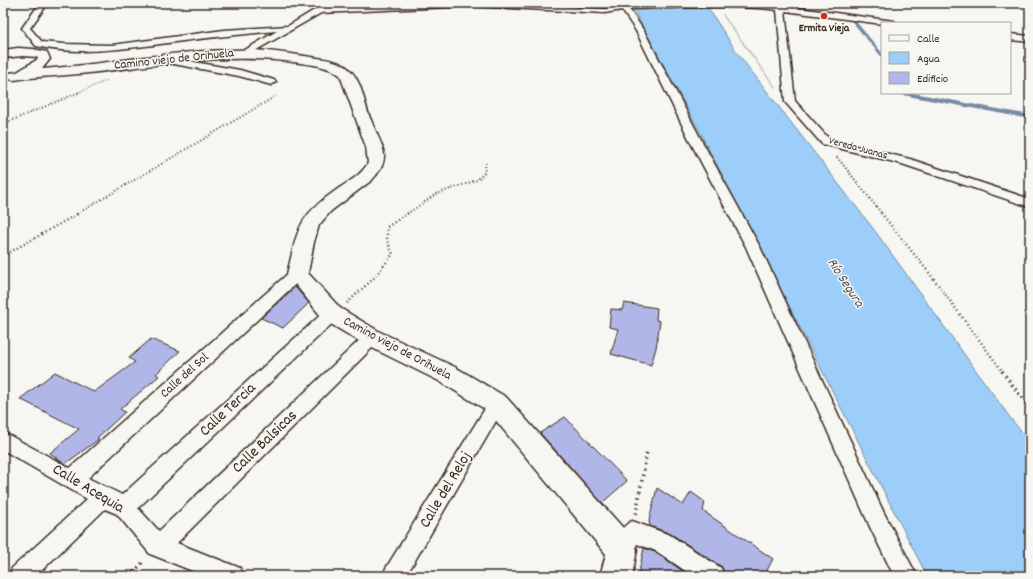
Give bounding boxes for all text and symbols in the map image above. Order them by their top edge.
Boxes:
marker: Ermita Vieja [819,11,829,21]
place label: Ermita Vieja [799,21,850,37]
legend [881,22,1011,94]
text: Calle [917,31,940,48]
street label: Camino viejo de Orihuela [113,44,236,76]
text: Agua [917,51,940,68]
text: Edificio [917,71,948,88]
street label: Vereda Juanas [827,133,890,165]
water label: Río Segura [822,254,869,313]
street label: Camino viejo de Orihuela [339,312,455,386]
street label: Calle del Sol [156,349,214,403]
street label: Calle Tercia [195,377,262,442]
street label: Calle Balsicas [227,405,303,479]
street label: Calle del Reloj [414,447,478,533]
street label: Calle Acequia [48,458,129,520]

